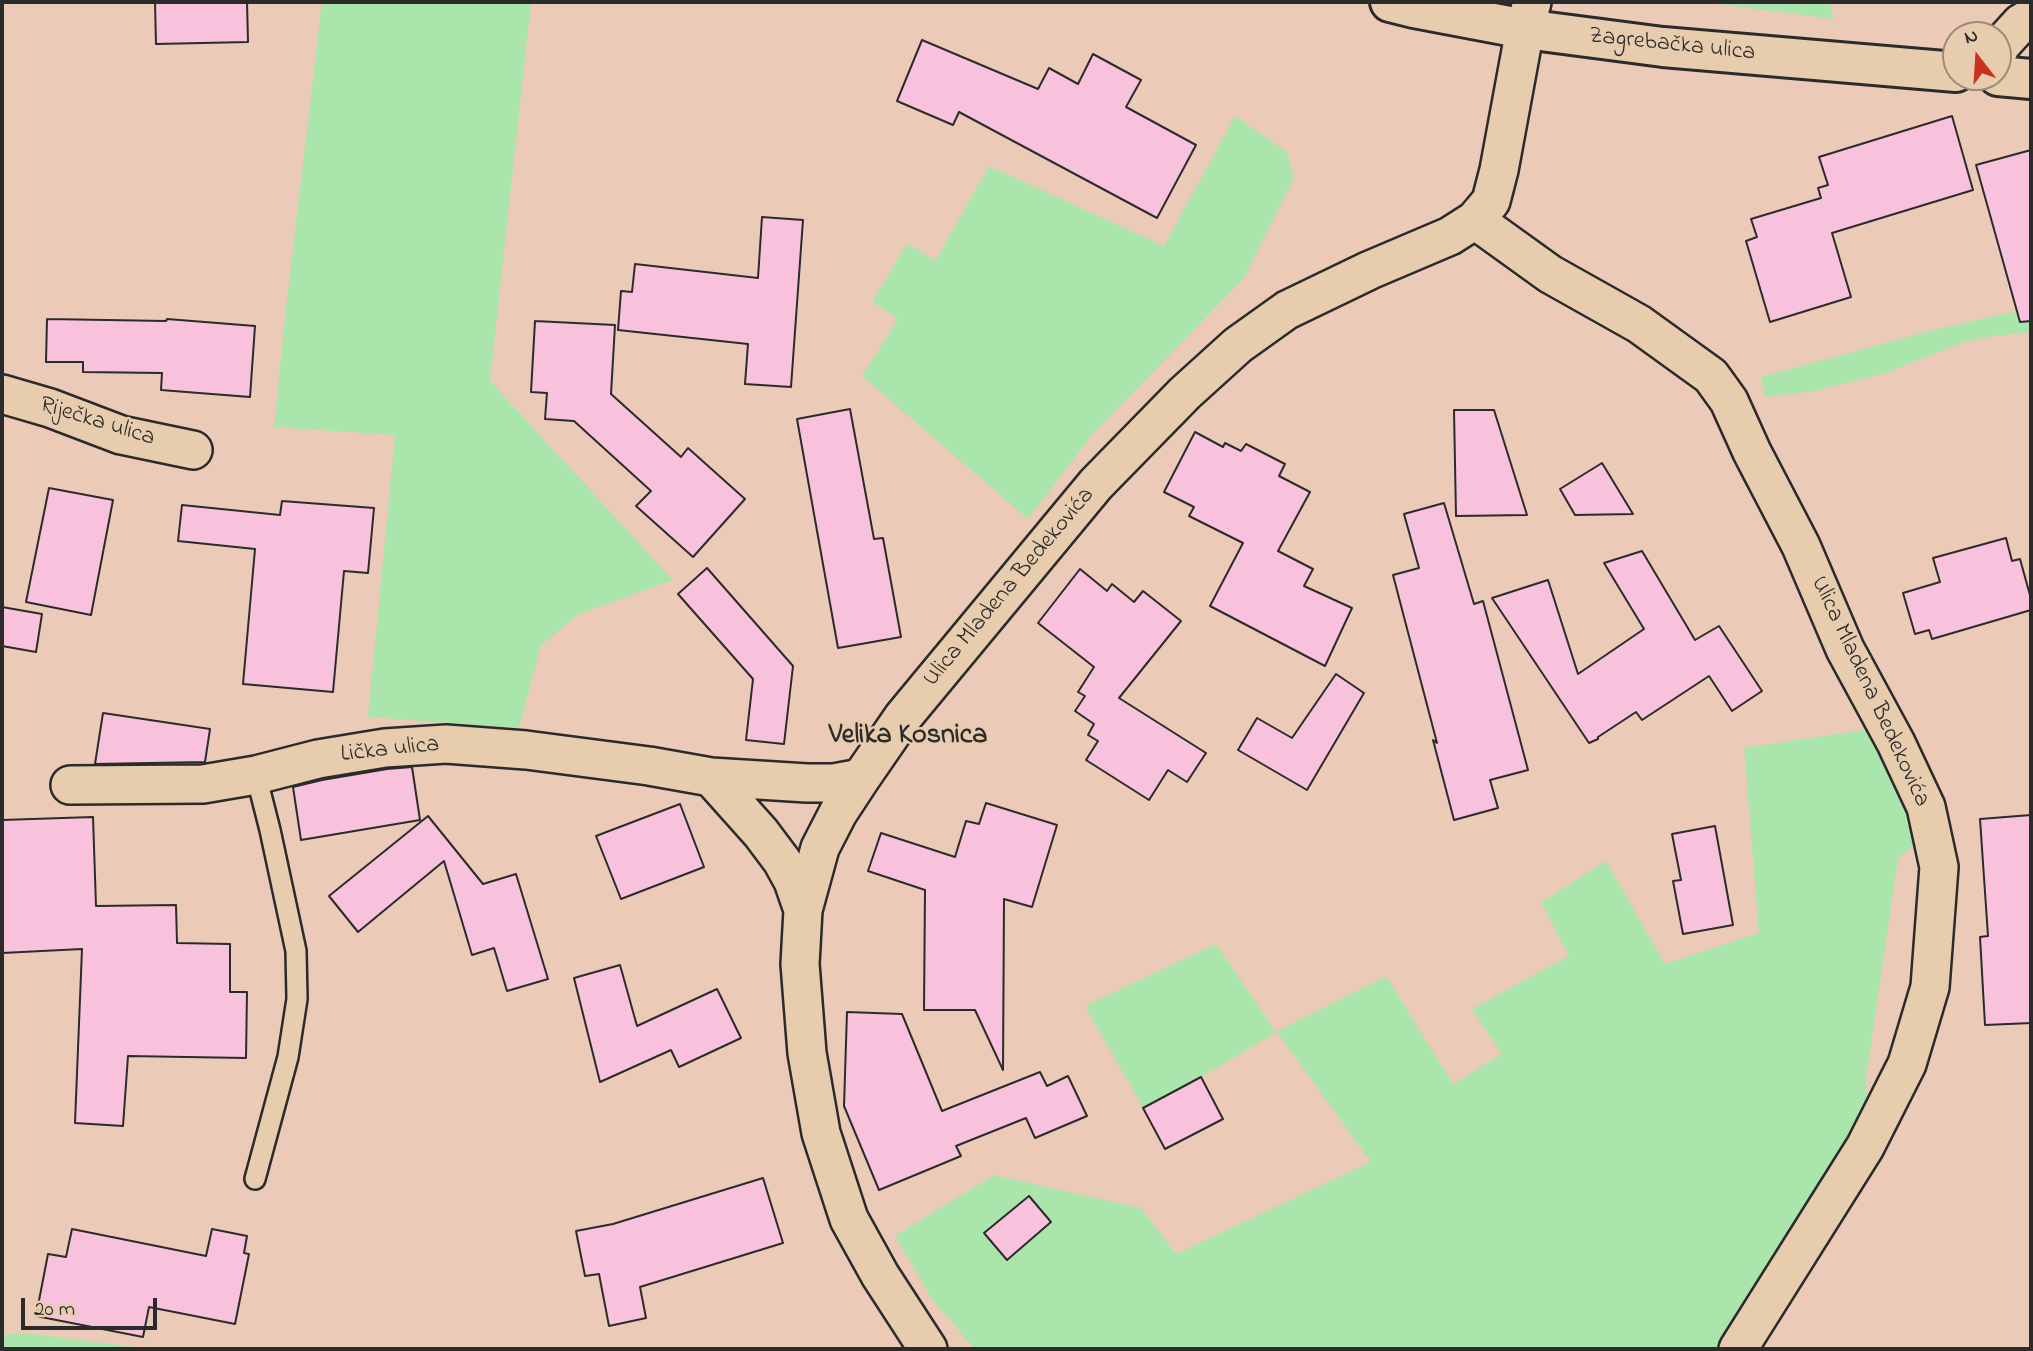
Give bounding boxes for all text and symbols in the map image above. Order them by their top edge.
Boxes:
north arrow [1942,21,2012,91]
street label: Zagrebačka ulica [1587,23,1757,69]
text: N [1961,23,1981,52]
street label: Riječka ulica [36,392,158,454]
street label: Ulica Mladena Bedekovića [918,483,1102,693]
street label: Ulica Mladena Bedekovića [1803,572,1935,812]
district label: Velika Kosnica [829,720,987,754]
street label: Lička ulica [339,732,441,770]
scale bar [24,1284,161,1328]
text: 20 m [34,1295,75,1325]

